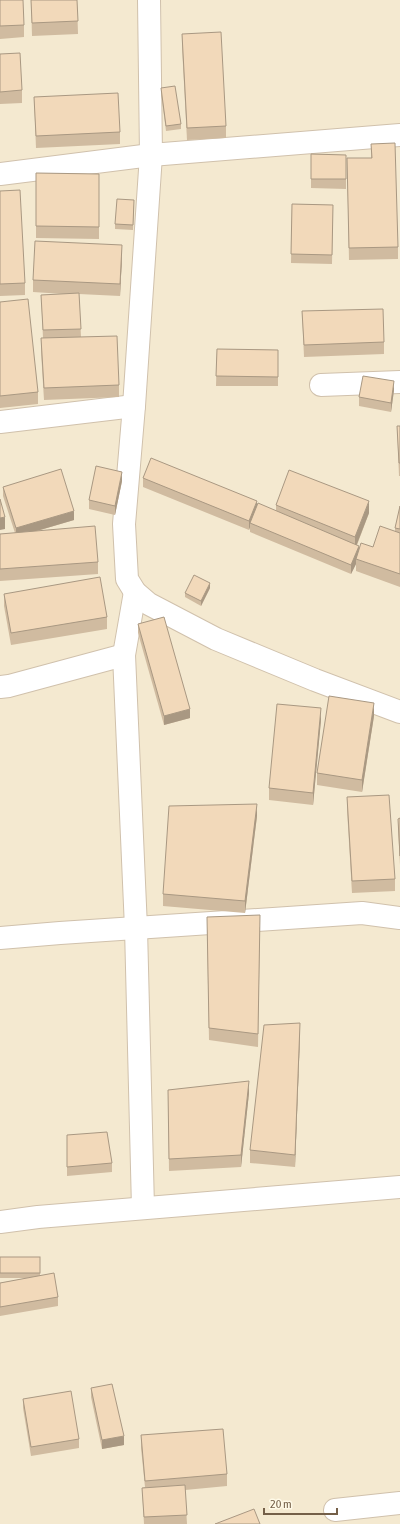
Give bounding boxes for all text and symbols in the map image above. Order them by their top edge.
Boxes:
scale bar [264,1490,337,1516]
text: 20 m [270,1497,292,1511]

